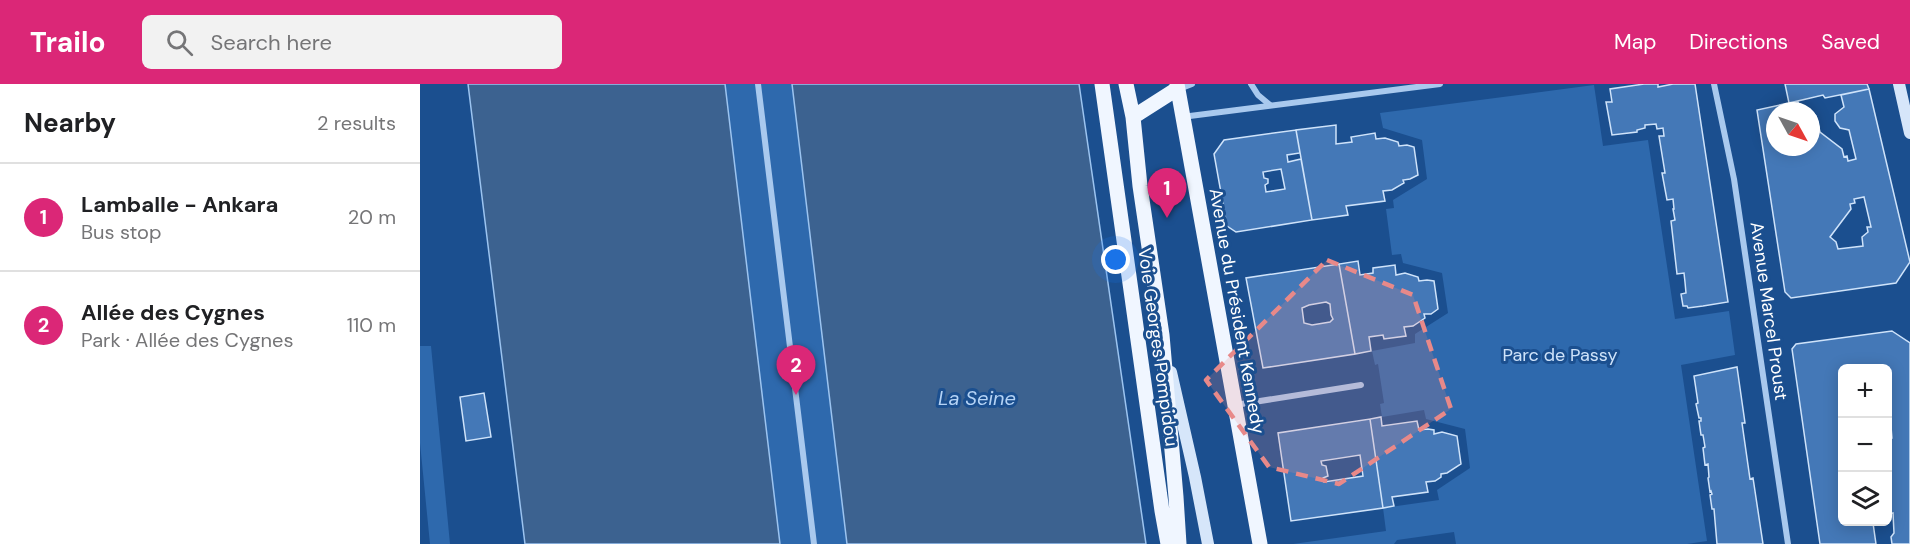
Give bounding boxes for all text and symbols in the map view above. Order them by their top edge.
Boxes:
search box [142,15,562,69]
text: Trailo [30,24,106,61]
icon: search [163,26,196,59]
text: Search here [211,28,332,57]
text: Map [1614,28,1656,56]
text: Directions [1689,28,1788,56]
text: Saved [1821,28,1880,56]
north arrow [1766,102,1820,156]
text: Nearby [24,106,116,140]
text: 2 results [317,110,396,136]
pin: 1 [1148,168,1186,218]
street label: Avenue du Président Kennedy [1204,186,1270,436]
text: Lamballe - Ankara [81,190,278,219]
text: 1 [40,204,47,230]
text: 20 m [348,204,396,230]
text: Bus stop [81,219,161,245]
street label: Avenue Marcel Proust [1745,220,1793,402]
your location [1101,245,1130,274]
street label: Voie Georges Pompidou [1132,246,1184,448]
text: Allée des Cygnes [81,298,265,327]
text: 2 [38,312,49,338]
text: 110 m [347,312,396,338]
text: Park · Allée des Cygnes [81,327,293,353]
park label: Parc de Passy [1502,343,1618,367]
pin: 2 [776,346,815,395]
map controls [1838,364,1892,526]
button: + [1838,364,1892,418]
water label: La Seine [938,385,1016,411]
button: − [1838,418,1892,472]
button: layers [1838,472,1892,526]

